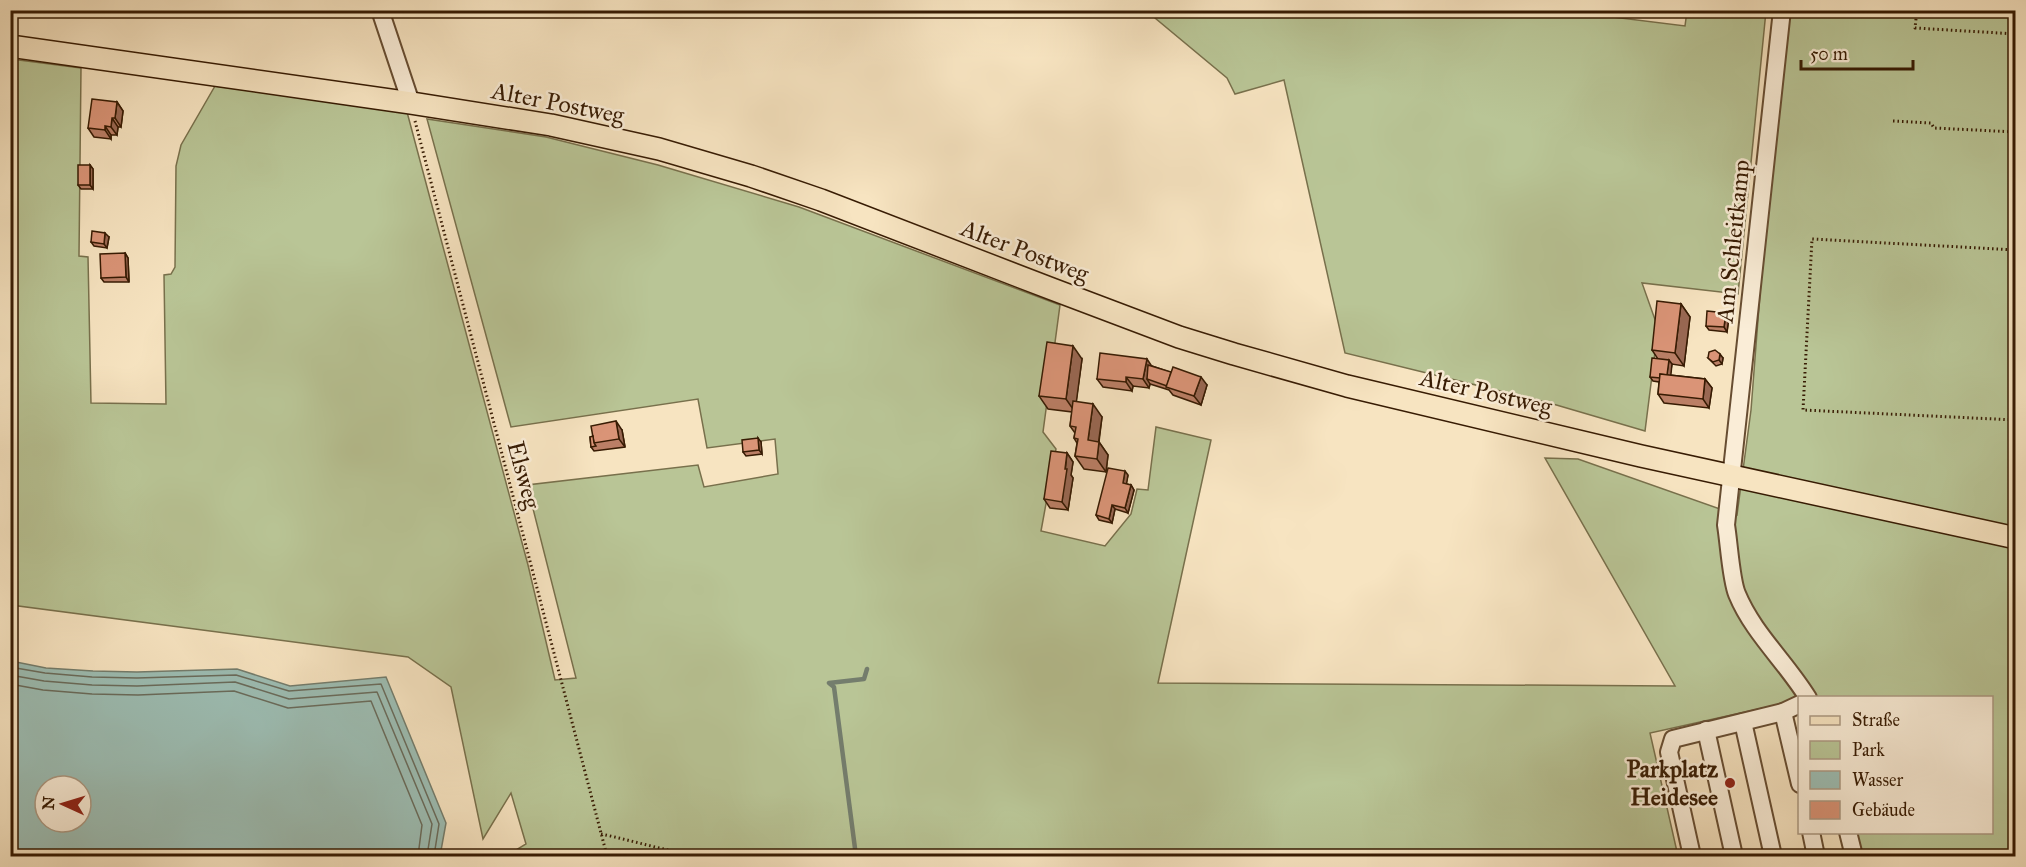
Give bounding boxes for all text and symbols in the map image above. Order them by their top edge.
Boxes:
scale bar [1801,33,1914,71]
text: 50 m [1810,43,1848,65]
street label: Alter Postweg [488,75,628,131]
street label: Am Schleitkamp [1709,158,1756,325]
street label: Alter Postweg [956,213,1094,289]
street label: Alter Postweg [1416,362,1556,422]
street label: Elsweg [501,438,548,513]
legend [1798,696,1993,834]
text: Straße [1852,709,1900,731]
text: Park [1852,739,1885,761]
place label: Parkplatz Heidesee [1627,754,1719,812]
text: Wasser [1852,769,1903,791]
north arrow [33,774,93,834]
marker: Parkplatz Heidesee [1723,776,1737,790]
text: N [39,795,59,810]
text: Gebäude [1852,799,1915,821]

